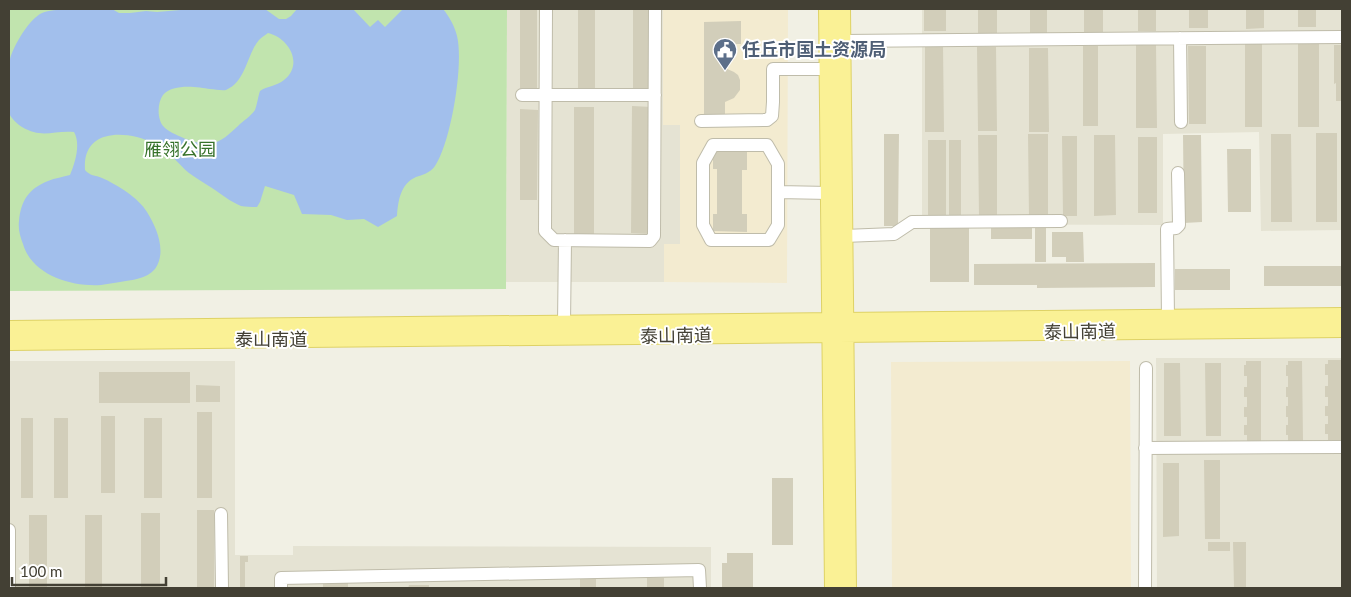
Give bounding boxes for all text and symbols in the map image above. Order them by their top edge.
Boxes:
public building icon: 任丘市国土资源局 [712,37,738,71]
place label: 任丘市国土资源局 [742,38,886,60]
park label: 雁翎公园 [144,138,216,160]
street label: 泰山南道 [1044,319,1116,343]
street label: 泰山南道 [640,323,712,347]
street label: 泰山南道 [235,328,307,350]
scale bar [12,554,166,586]
text: 100 m [20,562,62,580]

